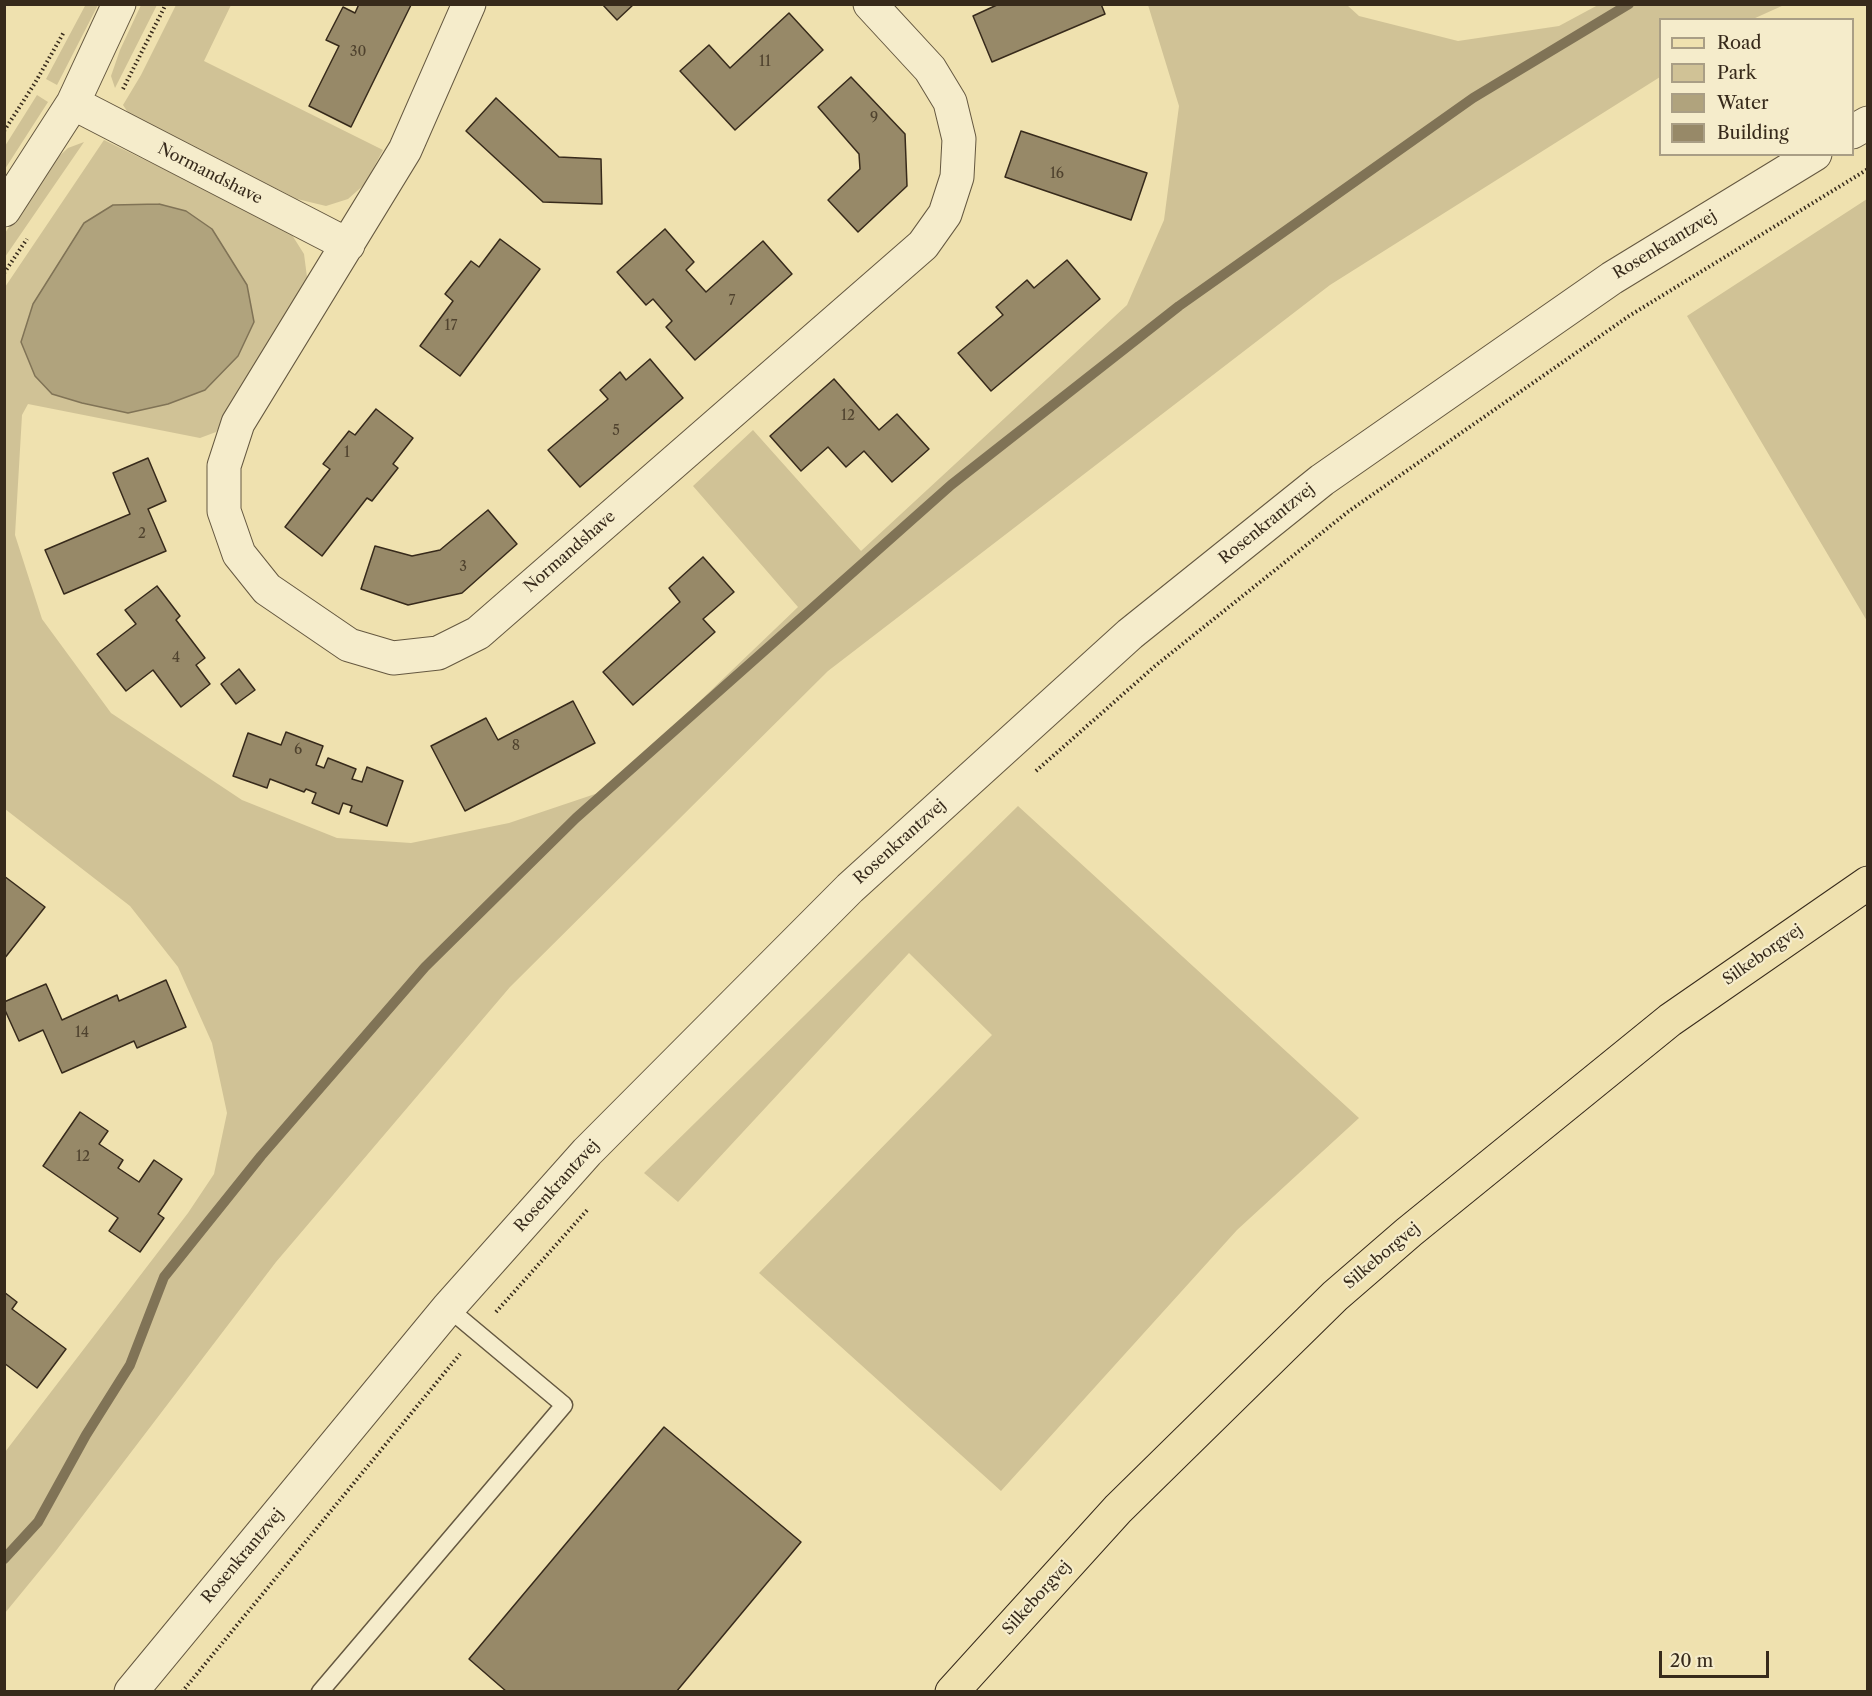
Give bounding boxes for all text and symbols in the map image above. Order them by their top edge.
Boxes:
legend [1659,18,1854,156]
text: Road [1717,32,1762,54]
house number: 30 [350,44,366,60]
house number: 11 [759,54,771,70]
text: Park [1717,62,1756,84]
text: Water [1717,92,1769,114]
house number: 9 [870,110,878,126]
text: Building [1717,122,1789,144]
street label: Normandshave [155,139,265,209]
house number: 16 [1050,166,1064,182]
street label: Rosenkrantzvej [1610,207,1720,283]
house number: 7 [729,293,735,309]
house number: 17 [445,318,457,334]
house number: 12 [841,408,855,424]
house number: 5 [612,423,620,439]
house number: 1 [344,445,350,461]
street label: Rosenkrantzvej [1215,480,1319,568]
street label: Normandshave [520,507,620,597]
house number: 2 [138,526,146,542]
house number: 3 [459,559,467,575]
house number: 4 [172,650,180,666]
house number: 8 [512,738,520,754]
house number: 6 [294,742,302,758]
street label: Rosenkrantzvej [850,796,950,888]
street label: Silkeborgvej [1719,920,1807,990]
house number: 14 [75,1025,89,1041]
street label: Rosenkrantzvej [511,1136,603,1236]
house number: 12 [76,1149,90,1165]
street label: Silkeborgvej [1340,1219,1424,1293]
street label: Rosenkrantzvej [198,1505,288,1607]
street label: Silkeborgvej [999,1557,1075,1639]
scale bar [1662,1639,1772,1677]
text: 20 m [1670,1650,1713,1672]

